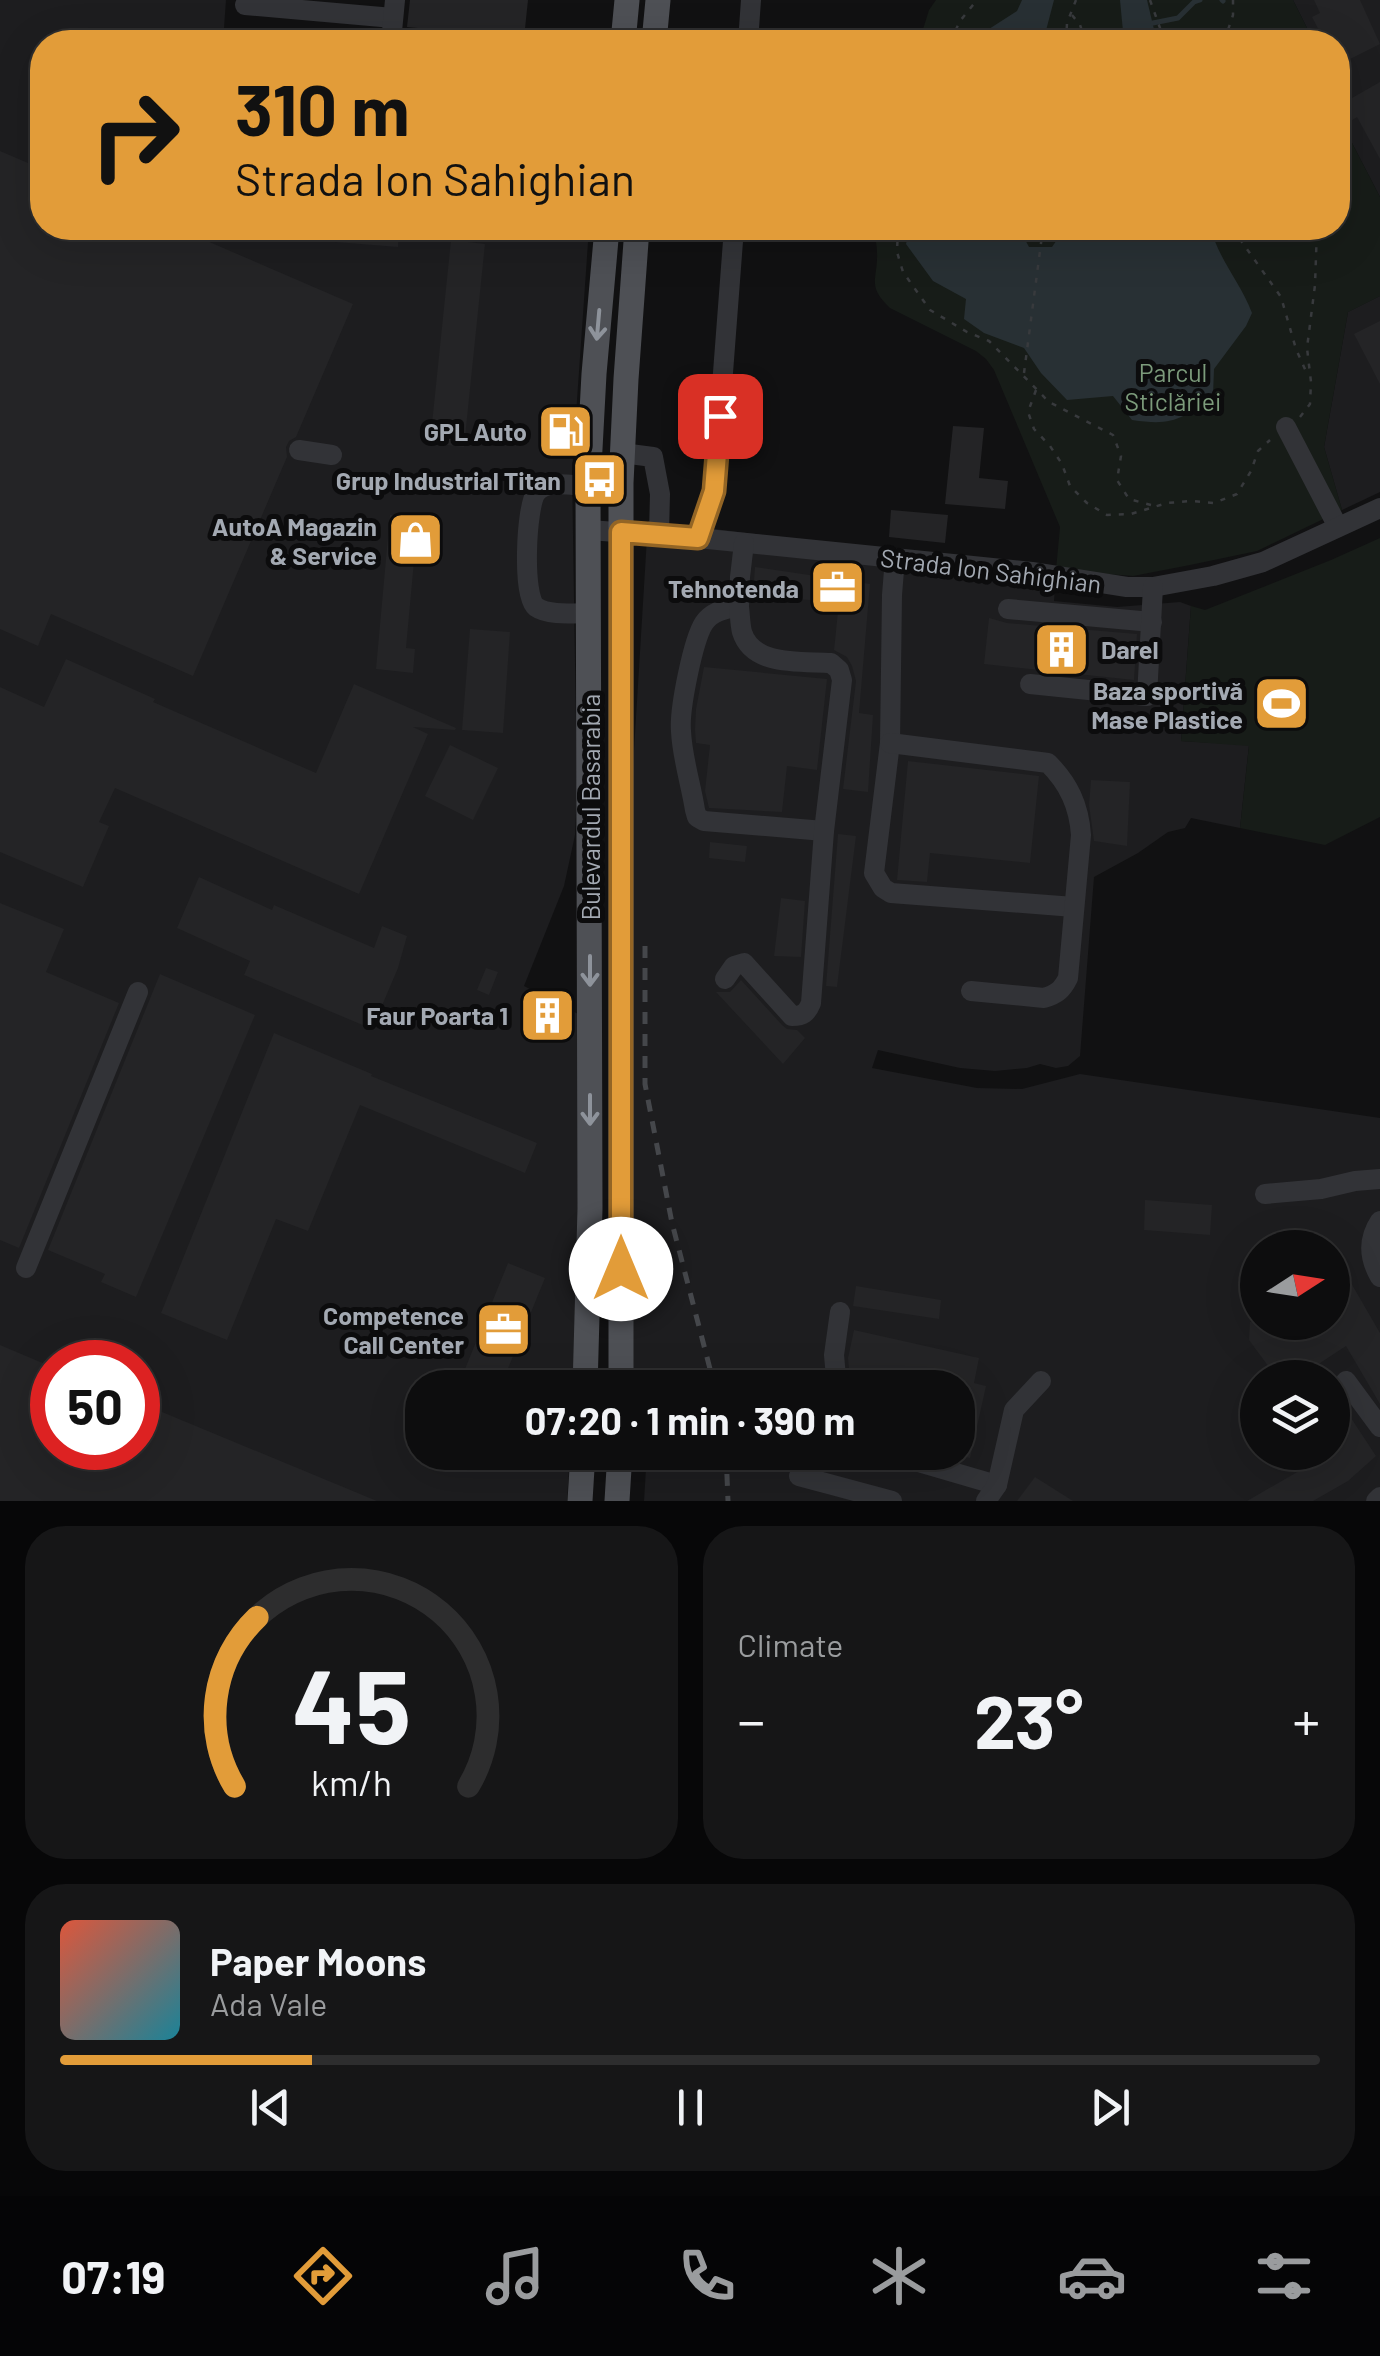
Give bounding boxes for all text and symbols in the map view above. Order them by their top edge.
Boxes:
text: 310 m [235,66,410,150]
icon: right [70,70,200,200]
text: Strada Ion Sahighian [235,151,635,205]
one-way arrow [589,308,608,340]
park label: Parcul Sticlăriei [1125,357,1221,416]
pin [678,374,763,459]
icon: arrive [693,389,748,444]
fuel station icon: GPL Auto [536,401,596,461]
place label: GPL Auto [424,416,527,446]
bus stop icon: Grup Industrial Titan [570,450,630,510]
place label: Grup Industrial Titan [336,465,561,495]
shop icon: AutoA Magazin & Service [386,510,446,570]
place label: AutoA Magazin & Service [212,511,377,570]
street label: Strada Ion Sahighian [879,542,1103,598]
office icon: Tehnotenda [808,558,868,618]
place label: Tehnotenda [668,573,799,603]
building icon: Darel [1032,619,1092,679]
place label: Darel [1101,634,1159,664]
sports icon: Baza sportivă Mase Plastice [1252,674,1312,734]
place label: Baza sportivă Mase Plastice [1091,675,1243,734]
street label: Bulevardul Basarabia [575,694,605,920]
one-way arrow [580,954,600,986]
building icon: Faur Poarta 1 [517,985,577,1045]
place label: Faur Poarta 1 [366,1000,508,1030]
one-way arrow [580,1092,600,1125]
position arrow [569,1217,673,1321]
north arrow [1240,1230,1350,1340]
map controls [1240,1230,1350,1470]
office icon: Competence Call Center [473,1299,533,1359]
place label: Competence Call Center [323,1300,464,1359]
speed limit sign: 50 [30,1340,160,1470]
button: layers [1240,1360,1350,1470]
text: 07:20 · 1 min · 390 m [525,1397,855,1443]
text: Climate [738,1625,843,1663]
text: 45 [292,1640,411,1765]
text: 23° [974,1674,1084,1764]
text: − [738,1686,765,1752]
text: + [1292,1686,1320,1752]
text: km/h [311,1760,392,1803]
text: Paper Moons [210,1938,426,1984]
text: Ada Vale [210,1984,327,2022]
icon: previous [243,2080,298,2135]
icon: pause [663,2080,718,2135]
icon: next [1083,2080,1138,2135]
icon: directions [288,2241,358,2311]
icon: music [480,2241,550,2311]
icon: phone [672,2241,742,2311]
icon: climate [864,2241,934,2311]
icon: car [1057,2241,1127,2311]
icon: filters [1249,2241,1319,2311]
text: 07:19 [61,2249,165,2303]

